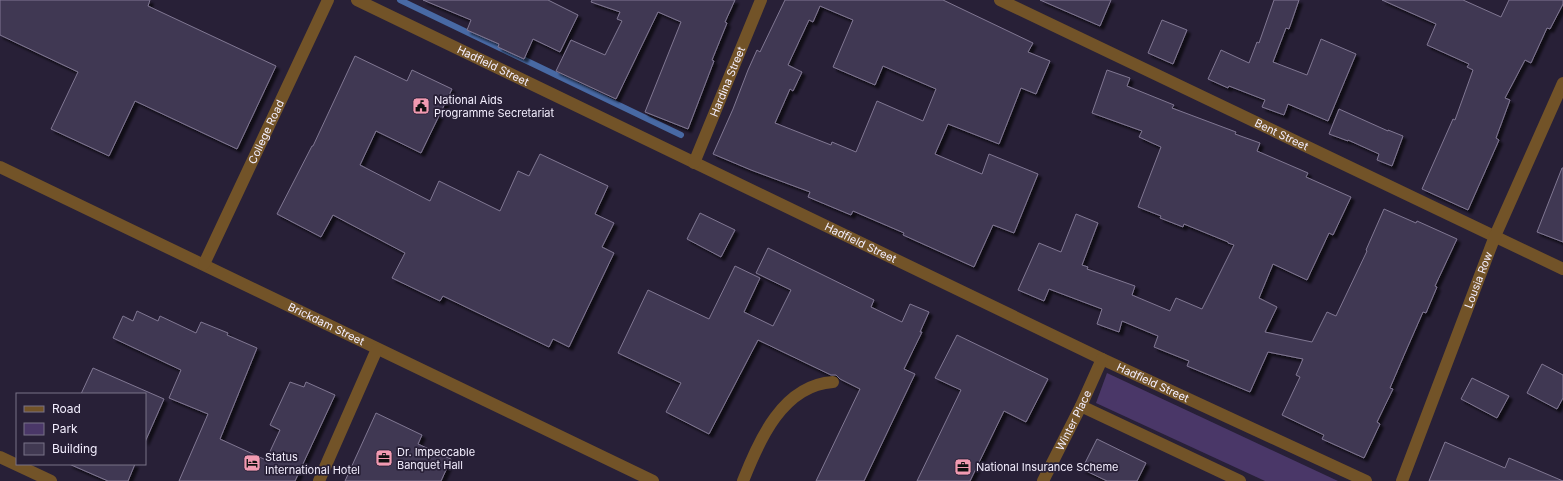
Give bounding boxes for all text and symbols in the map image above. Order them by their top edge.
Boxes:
street label: Hadfield Street [455,42,532,89]
street label: Hardina Street [707,44,748,119]
place label: National Aids Programme Secretariat [434,93,555,120]
public building icon: National Aids Programme Secretariat [411,96,431,116]
street label: College Road [245,98,287,166]
street label: Bent Street [1252,116,1311,153]
street label: Hadfield Street [822,219,899,266]
street label: Lousia Row [1461,250,1495,310]
street label: Brickdam Street [286,300,367,348]
street label: Hadfield Street [1115,360,1191,405]
street label: Winter Place [1053,388,1094,453]
legend [16,393,146,465]
text: Road [52,401,81,416]
text: Park [52,421,78,436]
text: Building [52,441,97,456]
place label: Dr. Impeccable Banquet Hall [397,445,475,472]
office icon: Dr. Impeccable Banquet Hall [374,448,394,468]
place label: Status International Hotel [265,450,360,477]
hotel icon: Status International Hotel [242,453,262,473]
office icon: National Insurance Scheme [953,457,973,477]
place label: National Insurance Scheme [976,460,1118,474]

